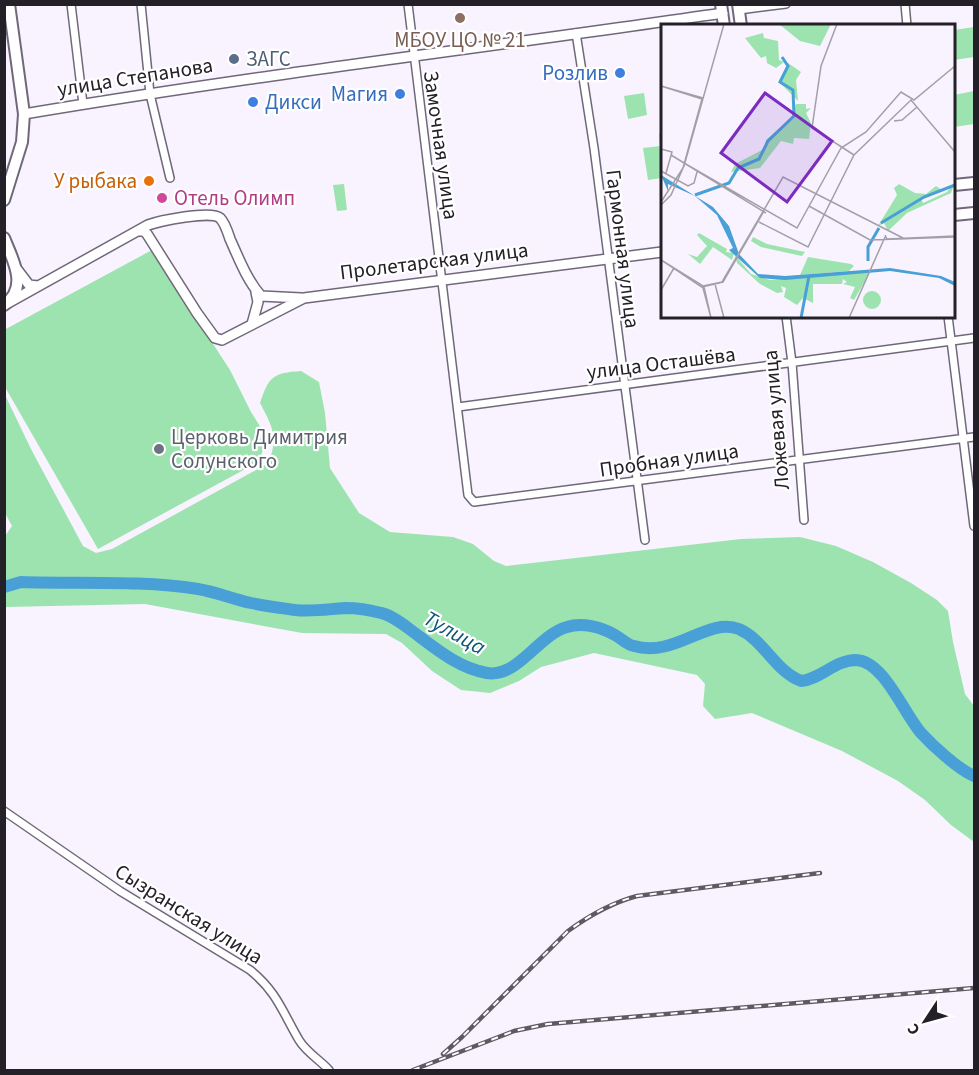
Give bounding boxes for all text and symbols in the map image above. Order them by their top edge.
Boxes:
marker: МБОУ ЦО № 21 [453,11,467,25]
inset map [661,24,955,318]
place label: МБОУ ЦО № 21 [394,25,526,55]
place label: ЗАГС [246,44,291,74]
street label: улица Степанова [55,50,215,104]
marker: ЗАГС [227,52,241,66]
place label: Розлив [542,58,608,88]
marker: Розлив [613,66,627,80]
street label: Замочная улица [416,69,466,221]
place label: Магия [331,79,388,109]
place label: Дикси [265,87,322,117]
marker: Магия [393,87,407,101]
marker: Дикси [246,95,260,109]
place label: У рыбака [54,166,137,196]
street label: Гармонная улица [598,168,648,330]
marker: У рыбака [142,174,156,188]
place label: Отель Олимп [174,183,295,213]
marker: Отель Олимп [155,191,169,205]
street label: Пролетарская улица [338,235,530,287]
street label: улица Осташёва [585,339,737,387]
street label: Ложевая улица [755,349,797,491]
place label: Церковь Димитрия Солунского [171,422,348,476]
street label: Пробная улица [597,435,741,485]
marker: Церковь Димитрия Солунского [152,442,166,456]
water label: Тулица [418,603,492,663]
street label: Сызранская улица [109,856,269,972]
north arrow [895,991,955,1051]
text: С [902,1019,925,1039]

